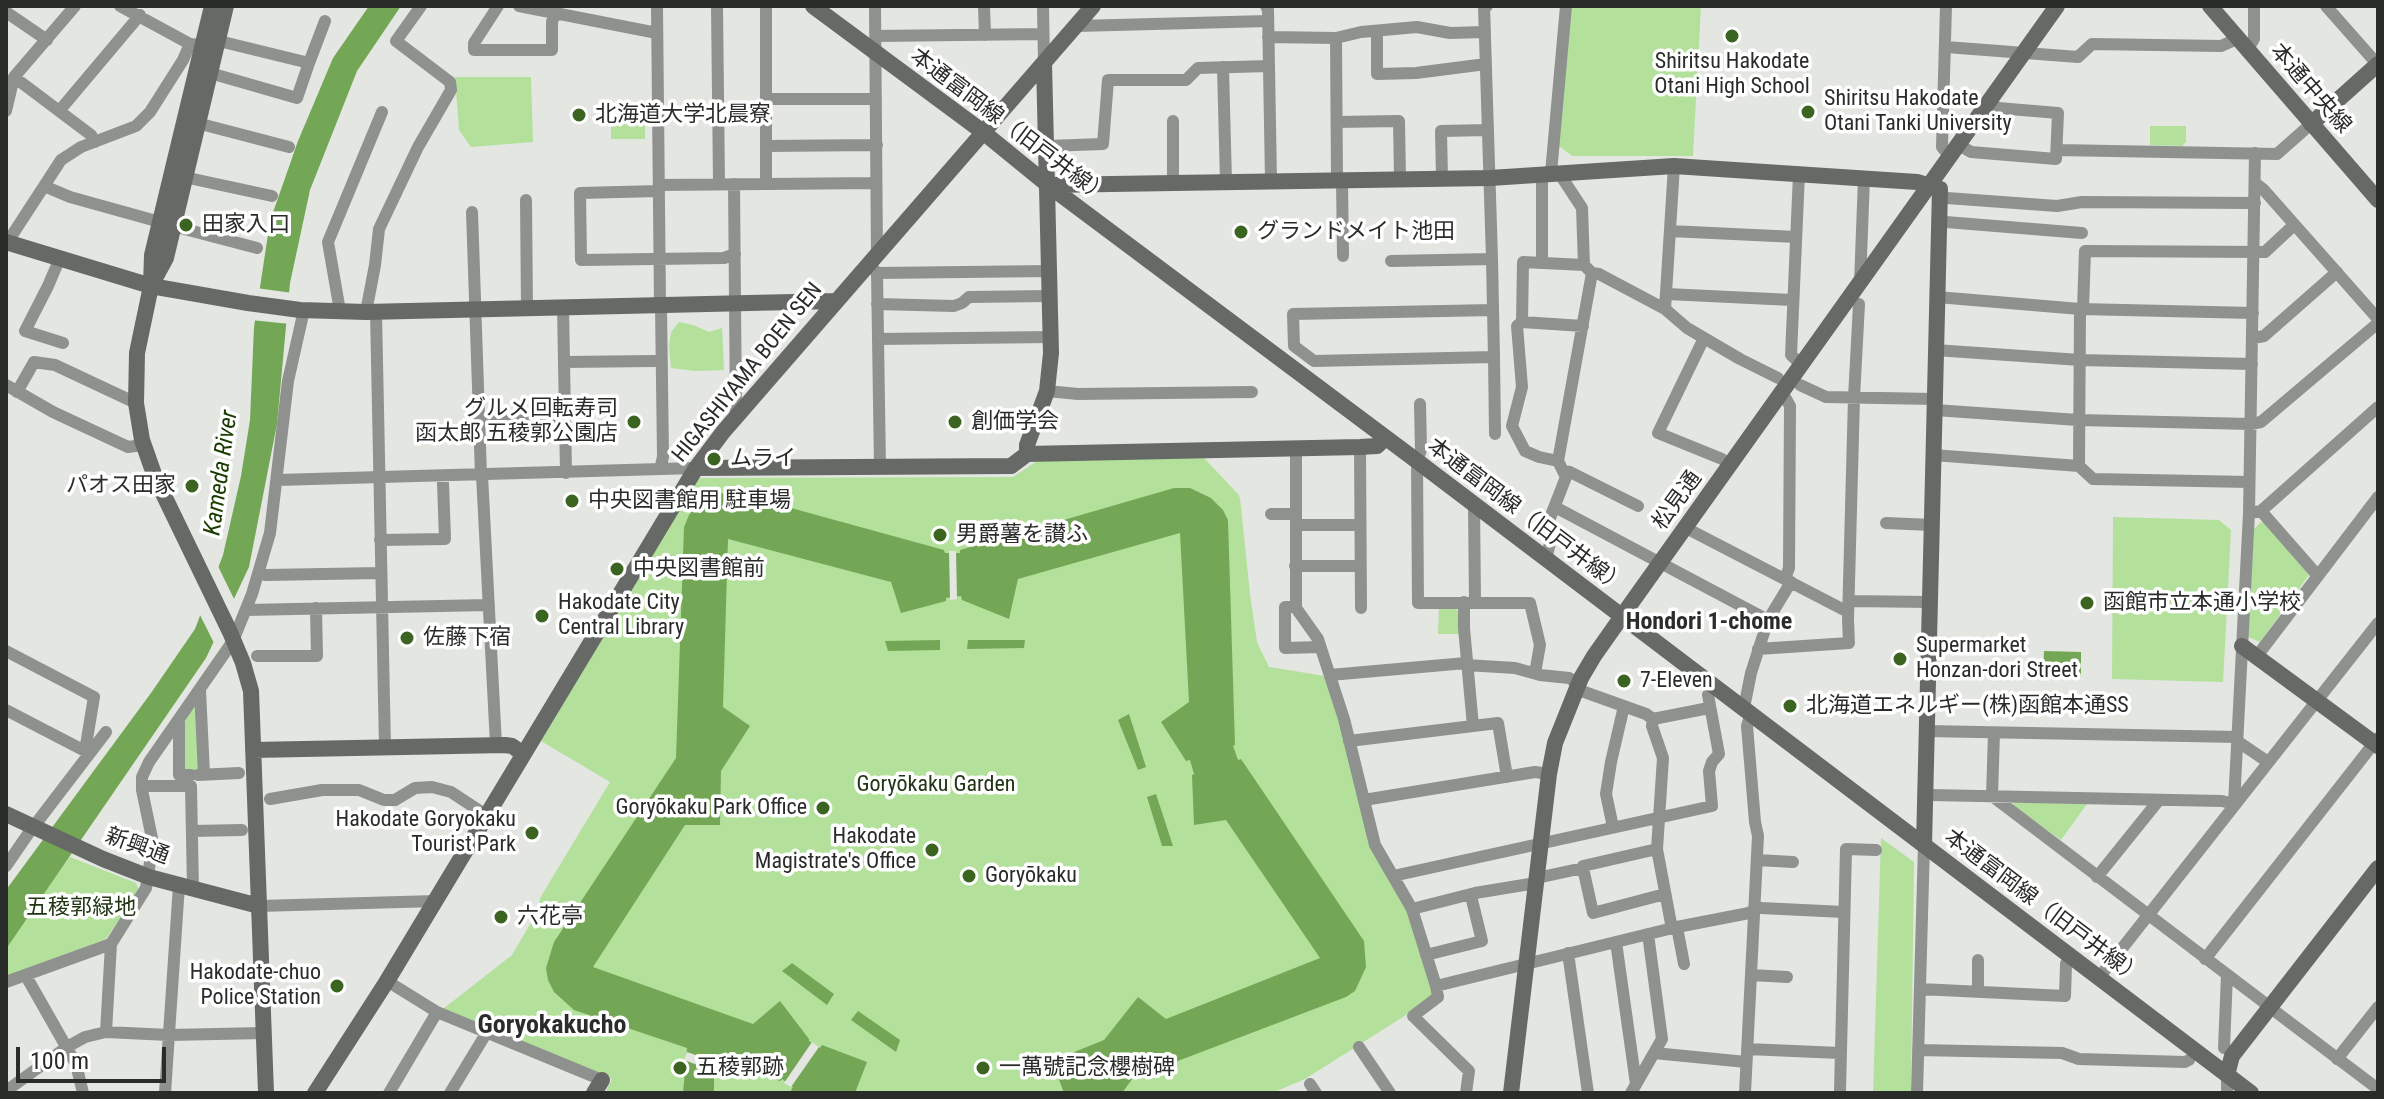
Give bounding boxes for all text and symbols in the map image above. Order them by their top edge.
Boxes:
marker: Shiritsu Hakodate Otani High School [1723,27,1741,45]
street label: 本通中央線 [2264,39,2356,139]
street label: 本通富岡線（旧戸井線） [904,44,1114,210]
place label: Shiritsu Hakodate Otani High School [1654,49,1810,100]
place label: Shiritsu Hakodate Otani Tanki University [1824,86,2012,138]
place label: 北海道大学北晨寮 [595,102,771,128]
marker: Shiritsu Hakodate Otani Tanki University [1799,103,1817,121]
marker: 北海道大学北晨寮 [570,106,588,124]
place label: 田家入口 [202,212,290,238]
marker: 田家入口 [177,216,195,234]
place label: グランドメイト池田 [1257,219,1455,245]
marker: グランドメイト池田 [1232,223,1250,241]
street label: HIGASHIYAMA BOEN SEN [667,278,829,468]
place label: グルメ回転寿司 函太郎 五稜郭公園店 [415,396,618,448]
water label: Kameda River [199,409,245,537]
place label: 創価学会 [971,409,1059,435]
marker: グルメ回転寿司 函太郎 五稜郭公園店 [625,413,643,431]
marker: 創価学会 [946,413,964,431]
street label: 本通富岡線（旧戸井線） [1421,434,1631,600]
place label: ムライ [730,446,796,472]
marker: ムライ [705,450,723,468]
street label: 松見通 [1648,467,1708,535]
place label: パオス田家 [66,473,176,499]
marker: パオス田家 [183,477,201,495]
place label: 中央図書館用 駐車場 [588,488,791,514]
marker: 中央図書館用 駐車場 [563,492,581,510]
place label: 男爵薯を讃ふ [956,522,1088,548]
marker: 男爵薯を讃ふ [931,526,949,544]
place label: 中央図書館前 [633,556,765,582]
marker: 中央図書館前 [608,560,626,578]
place label: Hakodate City Central Library [558,590,684,642]
place label: 函館市立本通小学校 [2103,590,2301,616]
marker: 函館市立本通小学校 [2078,594,2096,612]
marker: Hakodate City Central Library [533,607,551,625]
district label: Hondori 1-chome [1626,609,1792,637]
place label: 佐藤下宿 [423,625,511,651]
marker: 佐藤下宿 [398,629,416,647]
place label: Supermarket Honzan-dori Street [1916,633,2078,684]
marker: Supermarket Honzan-dori Street [1891,650,1909,668]
place label: 7-Eleven [1640,668,1713,694]
marker: 7-Eleven [1615,672,1633,690]
place label: 北海道エネルギー(株)函館本通SS [1806,693,2129,719]
marker: 北海道エネルギー(株)函館本通SS [1781,697,1799,715]
park label: Goryōkaku Garden [857,772,1015,798]
place label: Goryōkaku Park Office [616,795,807,821]
marker: Goryōkaku Park Office [814,799,832,817]
place label: Hakodate Goryokaku Tourist Park [336,807,516,858]
street label: 新興通 [101,823,173,871]
marker: Hakodate Goryokaku Tourist Park [523,824,541,842]
place label: Hakodate Magistrate's Office [755,824,916,876]
street label: 本通富岡線（旧戸井線） [1938,825,2148,991]
marker: Hakodate Magistrate's Office [923,841,941,859]
place label: Goryōkaku [985,863,1077,889]
marker: Goryōkaku [960,867,978,885]
park label: 五稜郭緑地 [26,895,136,921]
place label: 六花亭 [517,904,583,930]
marker: 六花亭 [492,908,510,926]
place label: Hakodate-chuo Police Station [190,960,321,1012]
marker: Hakodate-chuo Police Station [328,977,346,995]
district label: Goryokakucho [478,1010,626,1042]
scale bar [20,1031,170,1081]
text: 100 m [30,1047,89,1075]
place label: 五稜郭跡 [696,1055,784,1081]
place label: 一萬號記念櫻樹碑 [999,1055,1175,1081]
marker: 五稜郭跡 [671,1059,689,1077]
marker: 一萬號記念櫻樹碑 [974,1059,992,1077]

